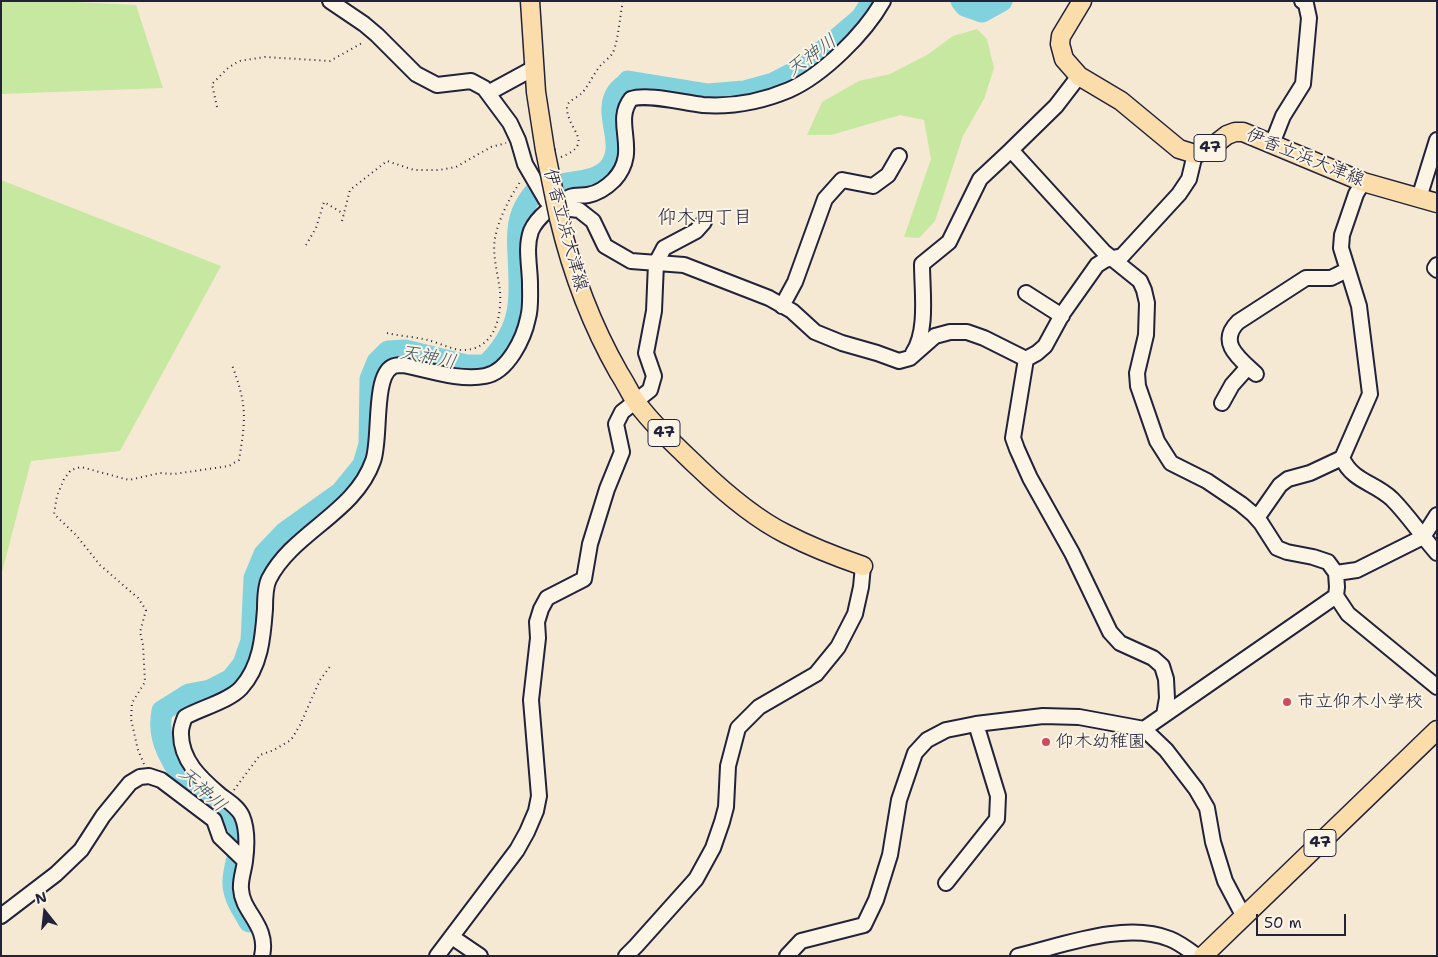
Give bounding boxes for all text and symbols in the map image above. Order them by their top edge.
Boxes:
water label: 天神川 [782,30,842,82]
street label: 伊香立浜大津線 [1243,124,1367,192]
road number: 47 [1194,134,1226,162]
street label: 伊香立浜大津線 [538,166,592,294]
district label: 仰木四丁目 [658,207,752,229]
water label: 天神川 [398,341,458,375]
road number: 47 [648,419,680,446]
place label: 市立仰木小学校 [1297,691,1423,713]
marker: 市立仰木小学校 [1281,696,1293,708]
place label: 仰木幼稚園 [1056,731,1146,753]
marker: 仰木幼稚園 [1040,736,1052,748]
water label: 天神川 [173,762,231,818]
road number: 47 [1304,830,1336,856]
north arrow [20,887,70,937]
text: N [33,887,49,908]
scale bar [1258,904,1348,936]
text: 50 m [1264,913,1302,933]

